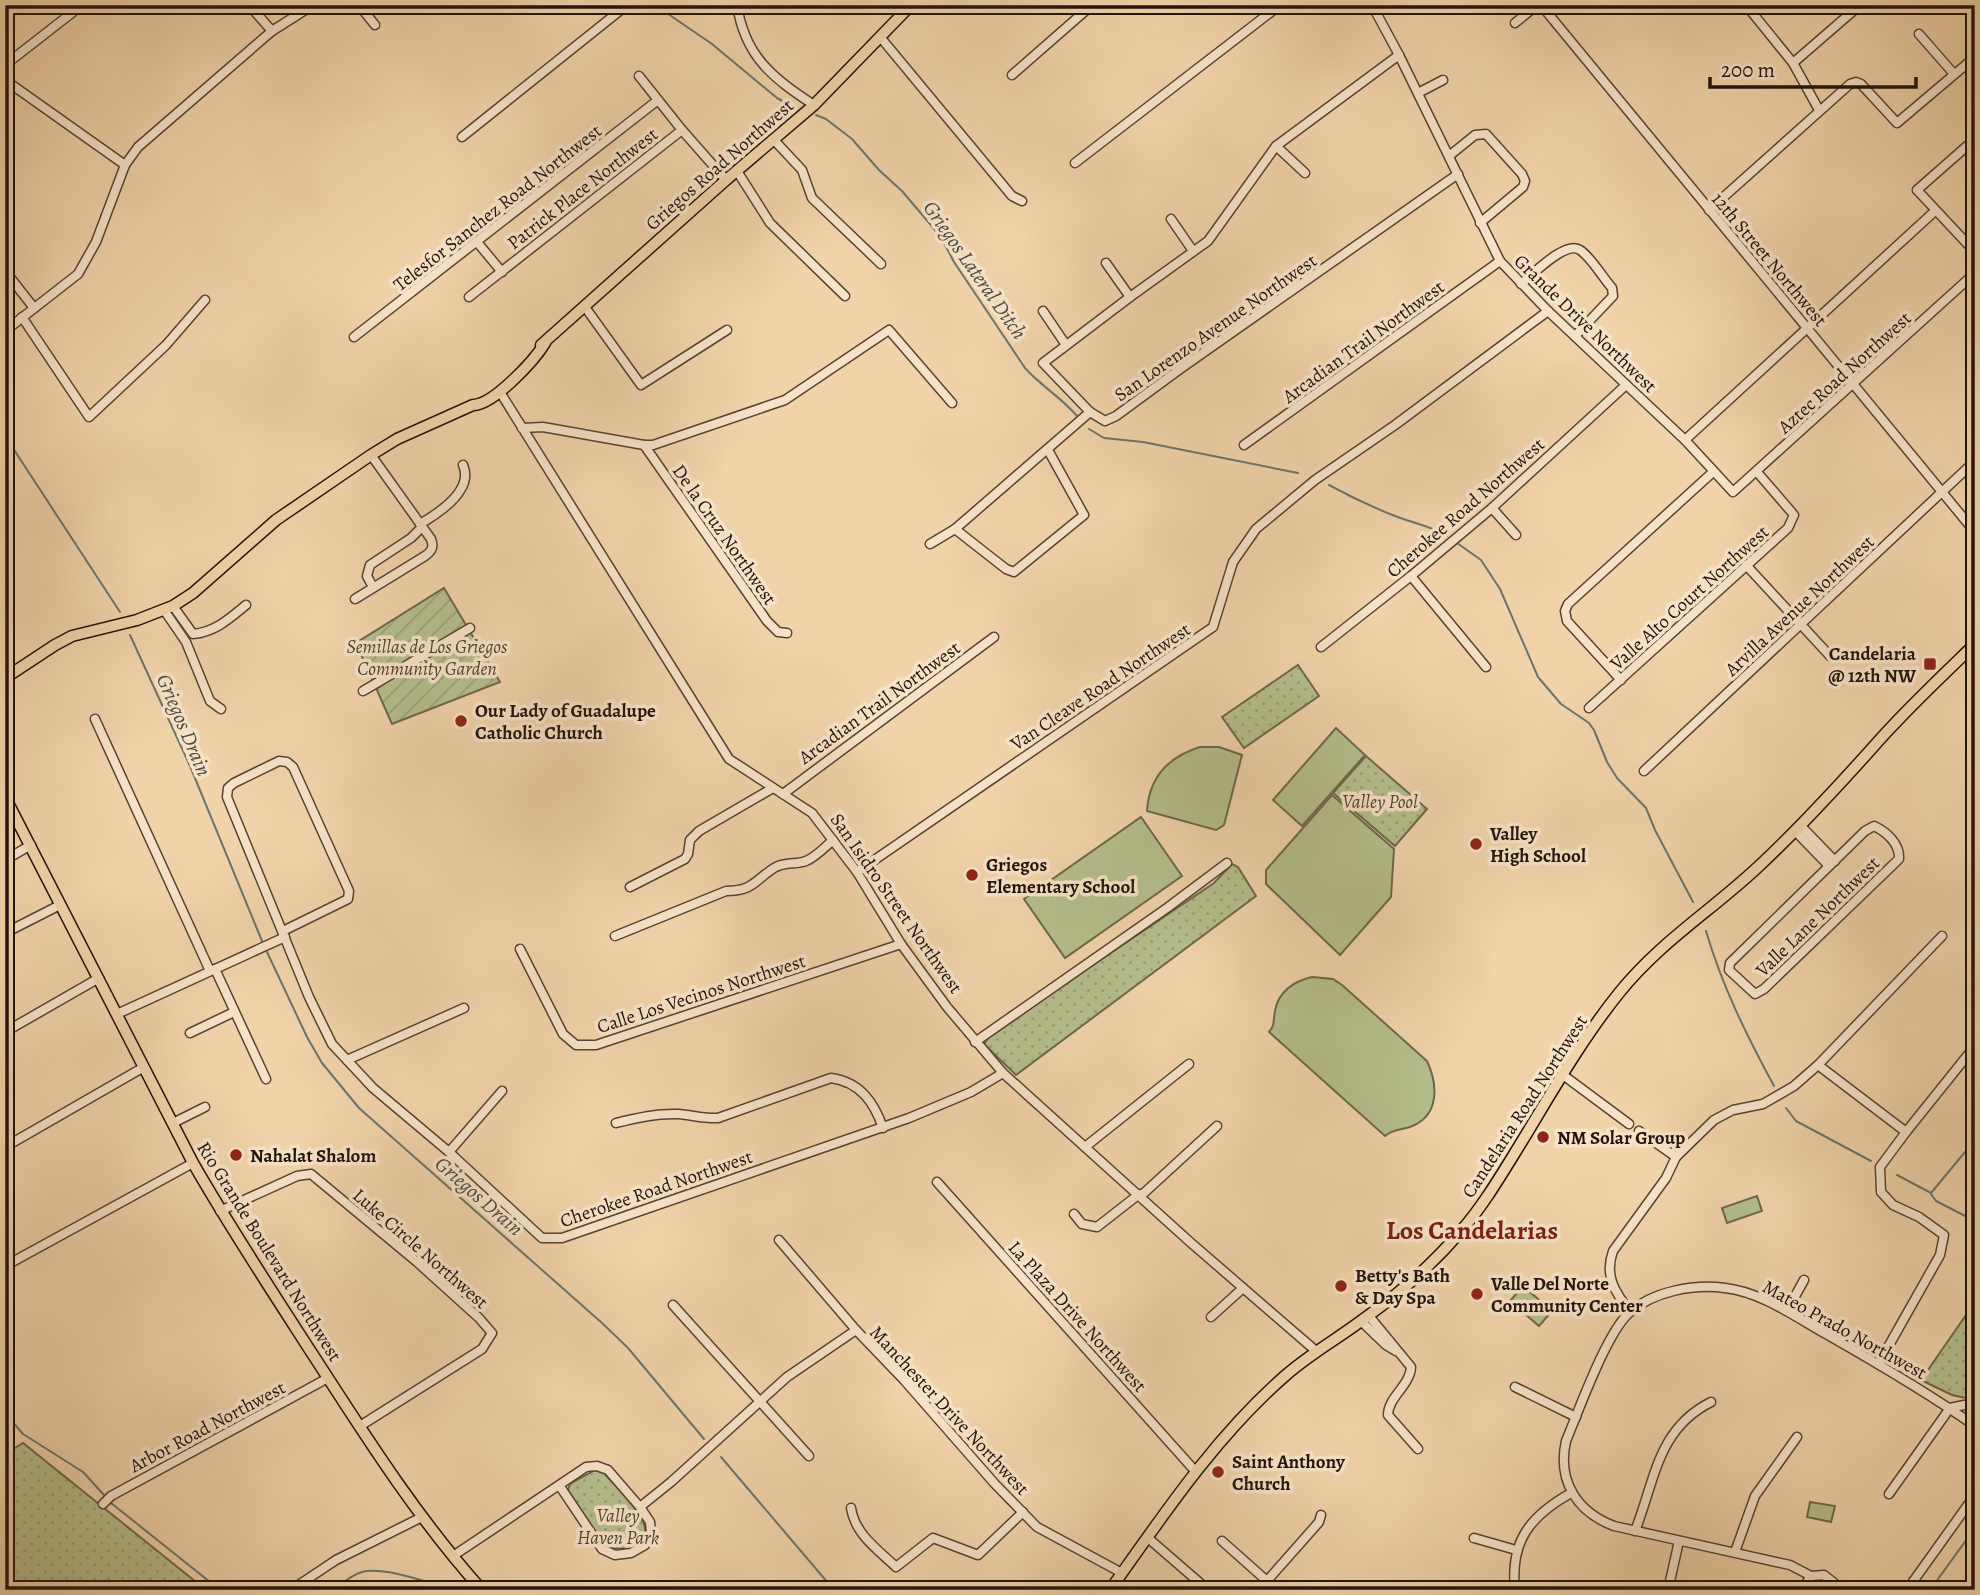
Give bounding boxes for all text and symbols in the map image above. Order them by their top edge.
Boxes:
scale bar [1710,46,1917,90]
text: 200 m [1721,56,1775,84]
street label: Griegos Road Northwest [640,93,799,236]
street label: Telesfor Sanchez Road Northwest [388,118,607,297]
street label: Patrick Place Northwest [502,122,663,256]
street label: 12th Street Northwest [1705,187,1833,332]
water label: Griegos Lateral Ditch [917,195,1033,345]
street label: San Lorenzo Avenue Northwest [1109,248,1322,408]
street label: Grande Drive Northwest [1508,249,1662,399]
street label: Arcadian Trail Northwest [1277,274,1450,410]
street label: Aztec Road Northwest [1772,306,1917,440]
street label: Cherokee Road Northwest [1381,432,1550,584]
street label: De la Cruz Northwest [666,459,782,610]
street label: Valle Alto Court Northwest [1604,519,1775,677]
street label: Arvilla Avenue Northwest [1718,529,1880,683]
street label: Van Cleave Road Northwest [1005,617,1196,757]
park label: Semillas de Los Griegos Community Garden [346,634,508,682]
street label: Arcadian Trail Northwest [793,635,966,771]
place label: Candelaria @ 12th NW [1828,641,1917,689]
marker: Candelaria @ 12th NW [1922,656,1938,672]
water label: Griegos Drain [150,670,218,780]
place label: Our Lady of Guadalupe Catholic Church [475,698,656,746]
marker: Our Lady of Guadalupe Catholic Church [453,713,469,729]
park label: Valley Pool [1342,789,1418,815]
street label: San Isidro Street Northwest [824,808,968,999]
place label: Valley High School [1489,821,1586,869]
marker: Valley High School [1468,836,1484,852]
street label: Valle Lane Northwest [1749,851,1885,983]
place label: Griegos Elementary School [986,852,1135,900]
marker: Griegos Elementary School [964,867,980,883]
street label: Calle Los Vecinos Northwest [594,948,809,1040]
street label: Candelaria Road Northwest [1456,1010,1594,1203]
place label: NM Solar Group [1557,1125,1685,1151]
marker: NM Solar Group [1535,1129,1551,1145]
street label: Rio Grande Boulevard Northwest [191,1137,348,1366]
place label: Nahalat Shalom [250,1143,376,1169]
street label: Cherokee Road Northwest [557,1144,756,1234]
marker: Nahalat Shalom [228,1147,244,1163]
water label: Griegos Drain [429,1150,529,1242]
street label: Luke Circle Northwest [347,1183,494,1315]
district label: Los Candelarias [1386,1213,1558,1248]
street label: La Plaza Drive Northwest [1002,1235,1152,1398]
place label: Betty's Bath & Day Spa [1355,1263,1450,1311]
place label: Valle Del Norte Community Center [1490,1271,1643,1319]
street label: Mateo Prado Northwest [1758,1274,1931,1386]
marker: Betty's Bath & Day Spa [1333,1278,1349,1294]
marker: Valle Del Norte Community Center [1469,1286,1485,1302]
street label: Manchester Drive Northwest [864,1320,1035,1501]
street label: Arbor Road Northwest [124,1375,290,1479]
place label: Saint Anthony Church [1232,1449,1346,1497]
marker: Saint Anthony Church [1210,1464,1226,1480]
park label: Valley Haven Park [577,1503,659,1551]

